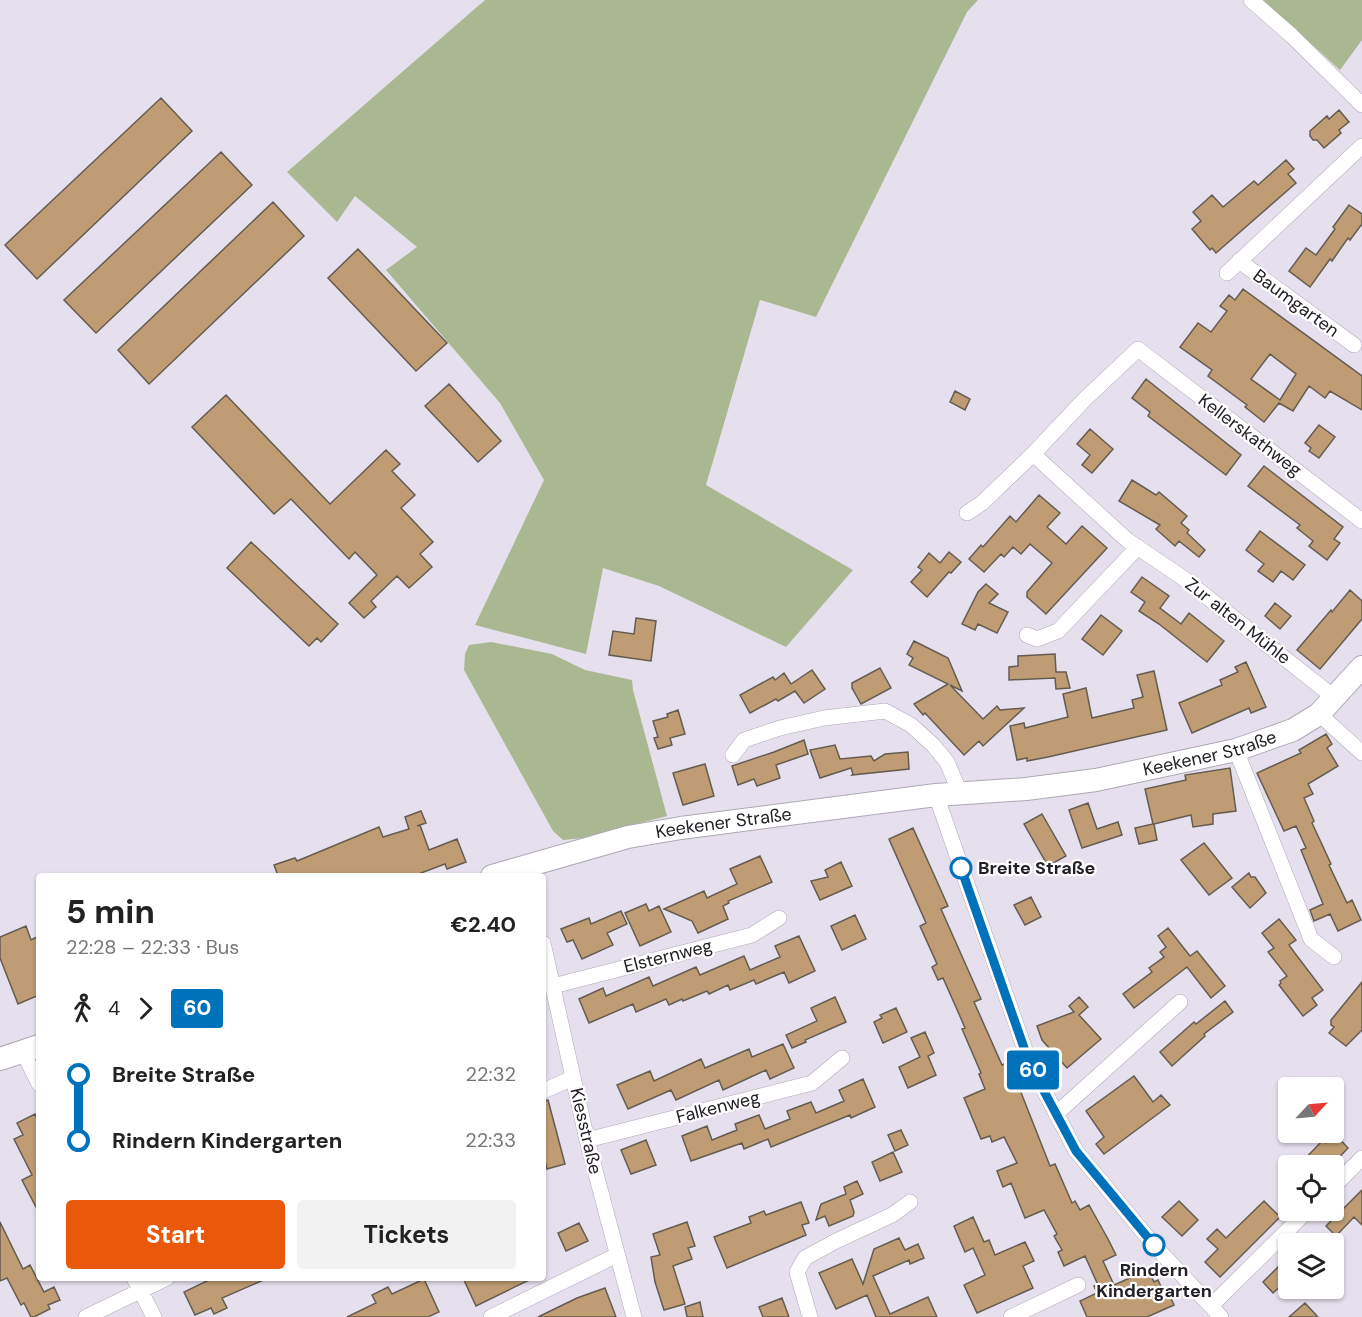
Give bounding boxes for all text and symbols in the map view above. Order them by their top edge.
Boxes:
street label: Baumgarten [1248,264,1344,342]
street label: Kellerskathweg [1193,388,1307,482]
street label: Zur alten Mühle [1180,572,1296,670]
street label: Keekener Straße [1141,725,1280,782]
street label: Keekener Straße [654,802,793,844]
place label: Breite Straße [978,856,1095,880]
marker: Breite Straße [950,857,972,879]
text: 5 min [66,890,155,933]
text: €2.40 [451,910,516,939]
street label: Elsternweg [621,933,715,979]
text: 22:28 – 22:33 · Bus [66,934,239,960]
icon: walk [66,992,99,1025]
icon: forward [129,992,162,1025]
text: 60 [183,994,211,1022]
text: 4 [108,995,120,1021]
line badge: 60 [1006,1050,1060,1090]
text: 60 [1019,1056,1047,1084]
text: Breite Straße [112,1060,255,1089]
text: 22:32 [466,1061,516,1087]
north arrow [1278,1077,1344,1143]
map controls [1278,1077,1344,1299]
street label: Kiesstraße [564,1085,608,1177]
street label: Falkenweg [674,1085,762,1129]
text: Rindern Kindergarten [112,1126,342,1155]
text: 22:33 [465,1127,516,1153]
button: locate [1278,1155,1344,1221]
button: Start [66,1200,285,1269]
button: Tickets [297,1200,516,1269]
button: layers [1278,1233,1344,1299]
marker: Rindern Kindergarten [1143,1234,1165,1256]
place label: Rindern Kindergarten [1096,1258,1212,1303]

